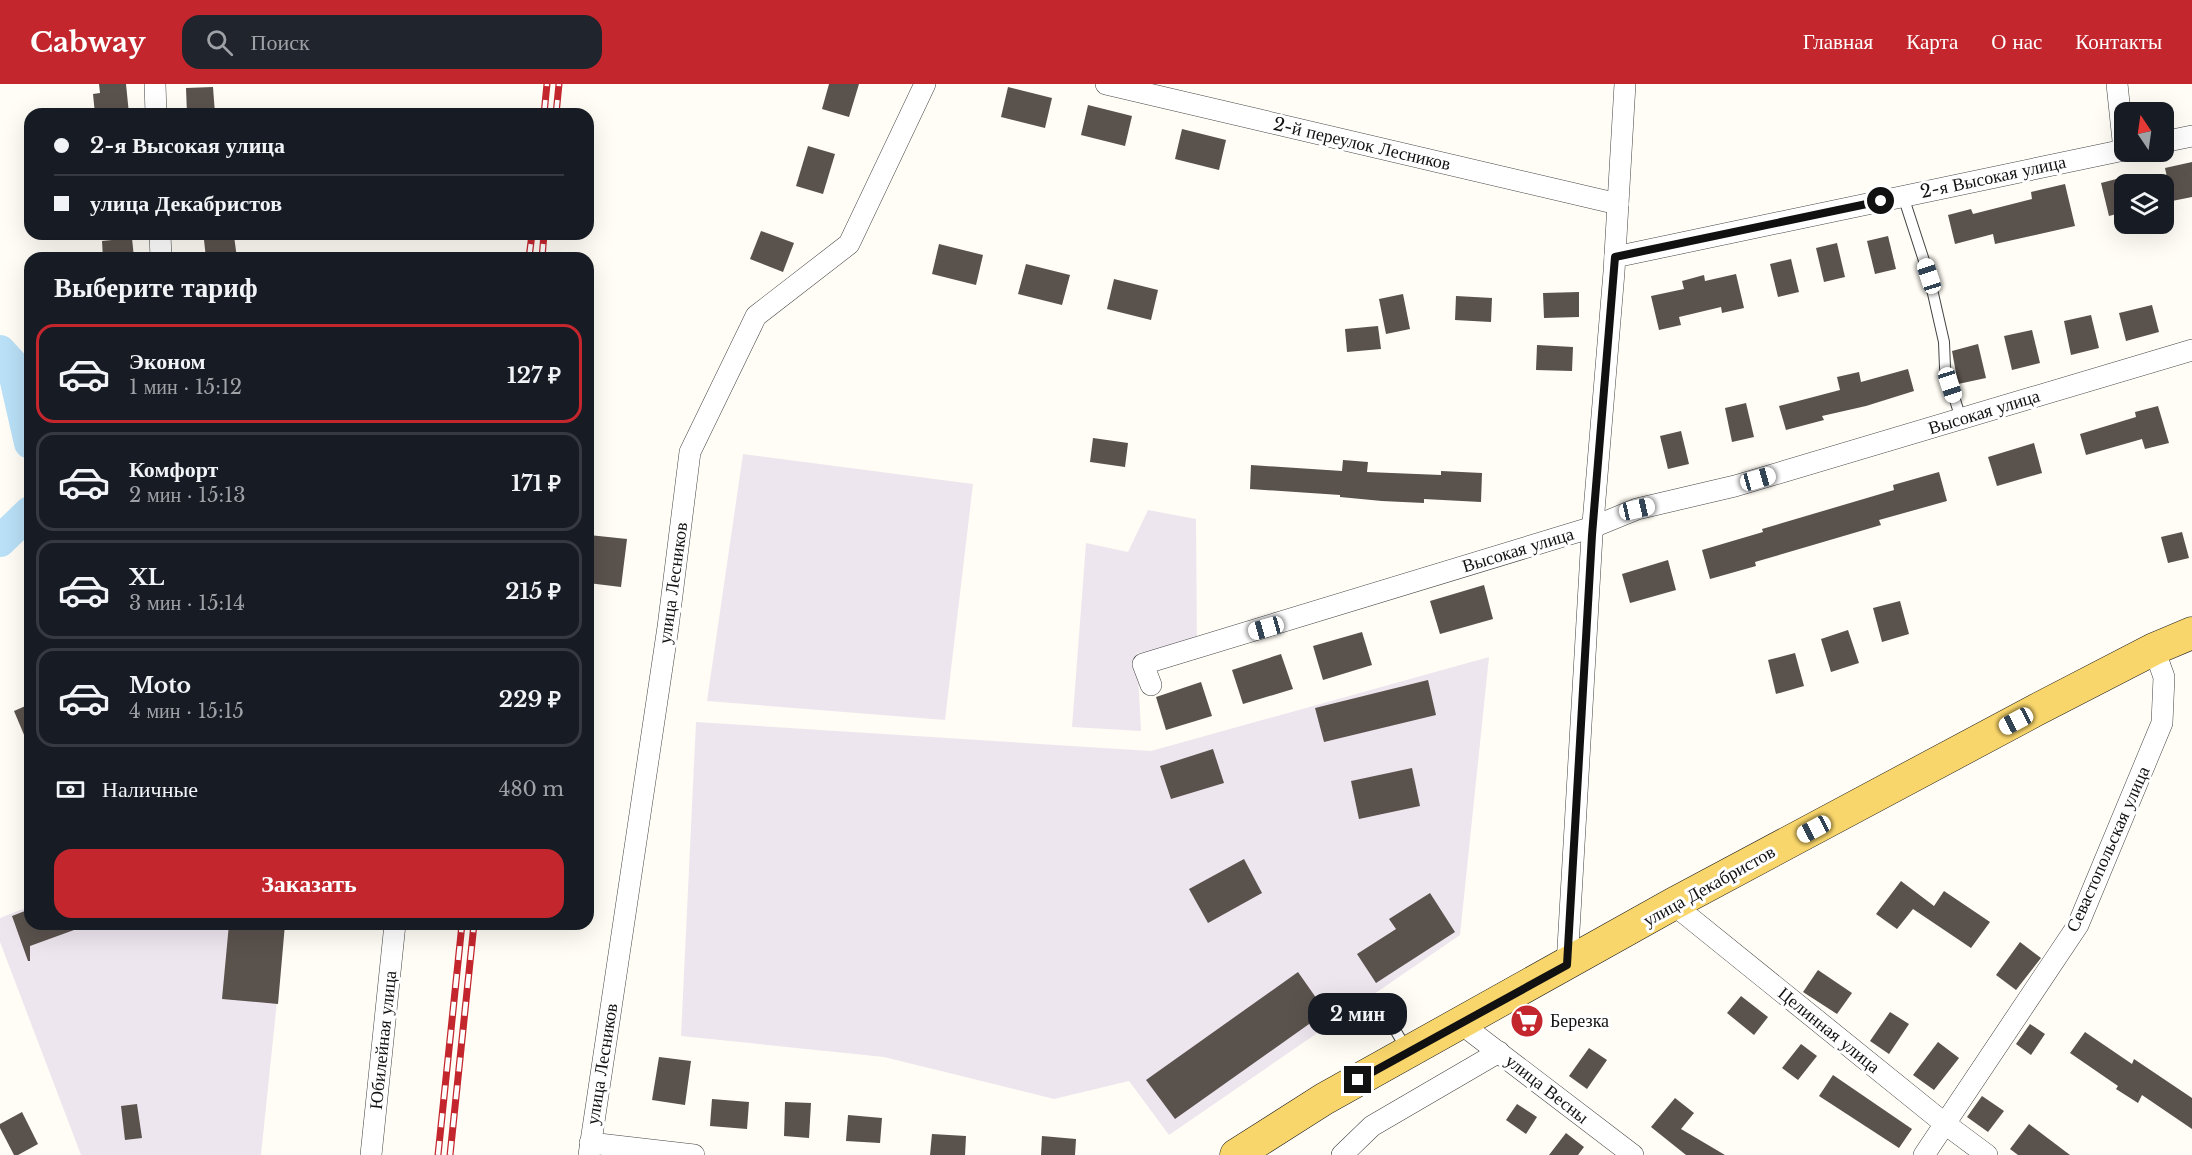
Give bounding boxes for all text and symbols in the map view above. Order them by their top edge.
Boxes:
search box [182,15,602,69]
text: Cabway [30,25,146,60]
icon: search [203,26,236,59]
text: Поиск [251,29,310,56]
text: Главная [1803,29,1873,55]
text: Карта [1906,29,1958,55]
text: О нас [1991,29,2042,55]
text: Контакты [2075,29,2162,55]
north arrow [2114,102,2174,162]
map controls [2114,102,2174,234]
street label: 2-й переулок Лесников [1271,113,1453,175]
text: 2-я Высокая улица [90,132,285,159]
street label: 2-я Высокая улица [1918,151,2068,203]
button: layers [2114,174,2174,234]
route start [1867,187,1894,214]
text: улица Декабристов [90,190,282,217]
car [1915,256,1943,296]
text: Выберите тариф [54,271,258,304]
icon: car [57,347,111,401]
text: Эконом [129,348,206,375]
text: 127 ₽ [507,362,561,389]
car [1936,365,1964,405]
text: 1 мин · 15:12 [129,375,242,399]
street label: Высокая улица [1926,385,2042,439]
icon: car [57,455,111,509]
text: Комфорт [129,456,218,483]
car [1738,465,1778,493]
text: 171 ₽ [511,470,561,497]
text: 2 мин · 15:13 [129,483,246,507]
car [1617,496,1657,522]
street label: улица Лесников [654,521,692,645]
street label: Высокая улица [1460,523,1576,577]
icon: car [57,563,111,617]
text: XL [129,564,164,591]
text: 215 ₽ [505,578,561,605]
text: 3 мин · 15:14 [129,591,245,615]
car [1246,614,1286,642]
icon: car [57,671,111,725]
text: Moto [129,672,191,699]
text: 229 ₽ [499,686,561,713]
text: 4 мин · 15:15 [129,699,244,723]
car [1996,705,2036,737]
street label: Севастопольская улица [2062,763,2154,935]
icon: cash [54,773,87,806]
text: Наличные [102,776,198,803]
text: 480 m [499,777,564,801]
car [1794,813,1834,845]
street label: улица Декабристов [1639,841,1779,931]
button: Заказать [54,849,564,918]
street label: Юбилейная улица [365,970,401,1110]
street label: Целинная улица [1774,982,1884,1078]
callout: 2 мин [1308,993,1408,1035]
street label: улица Лесников [582,1002,622,1126]
text: 2 мин [1330,1002,1385,1026]
supermarket icon: Березка [1509,1003,1545,1039]
place label: Березка [1550,1010,1609,1032]
street label: улица Весны [1501,1050,1593,1128]
route end [1344,1066,1371,1093]

